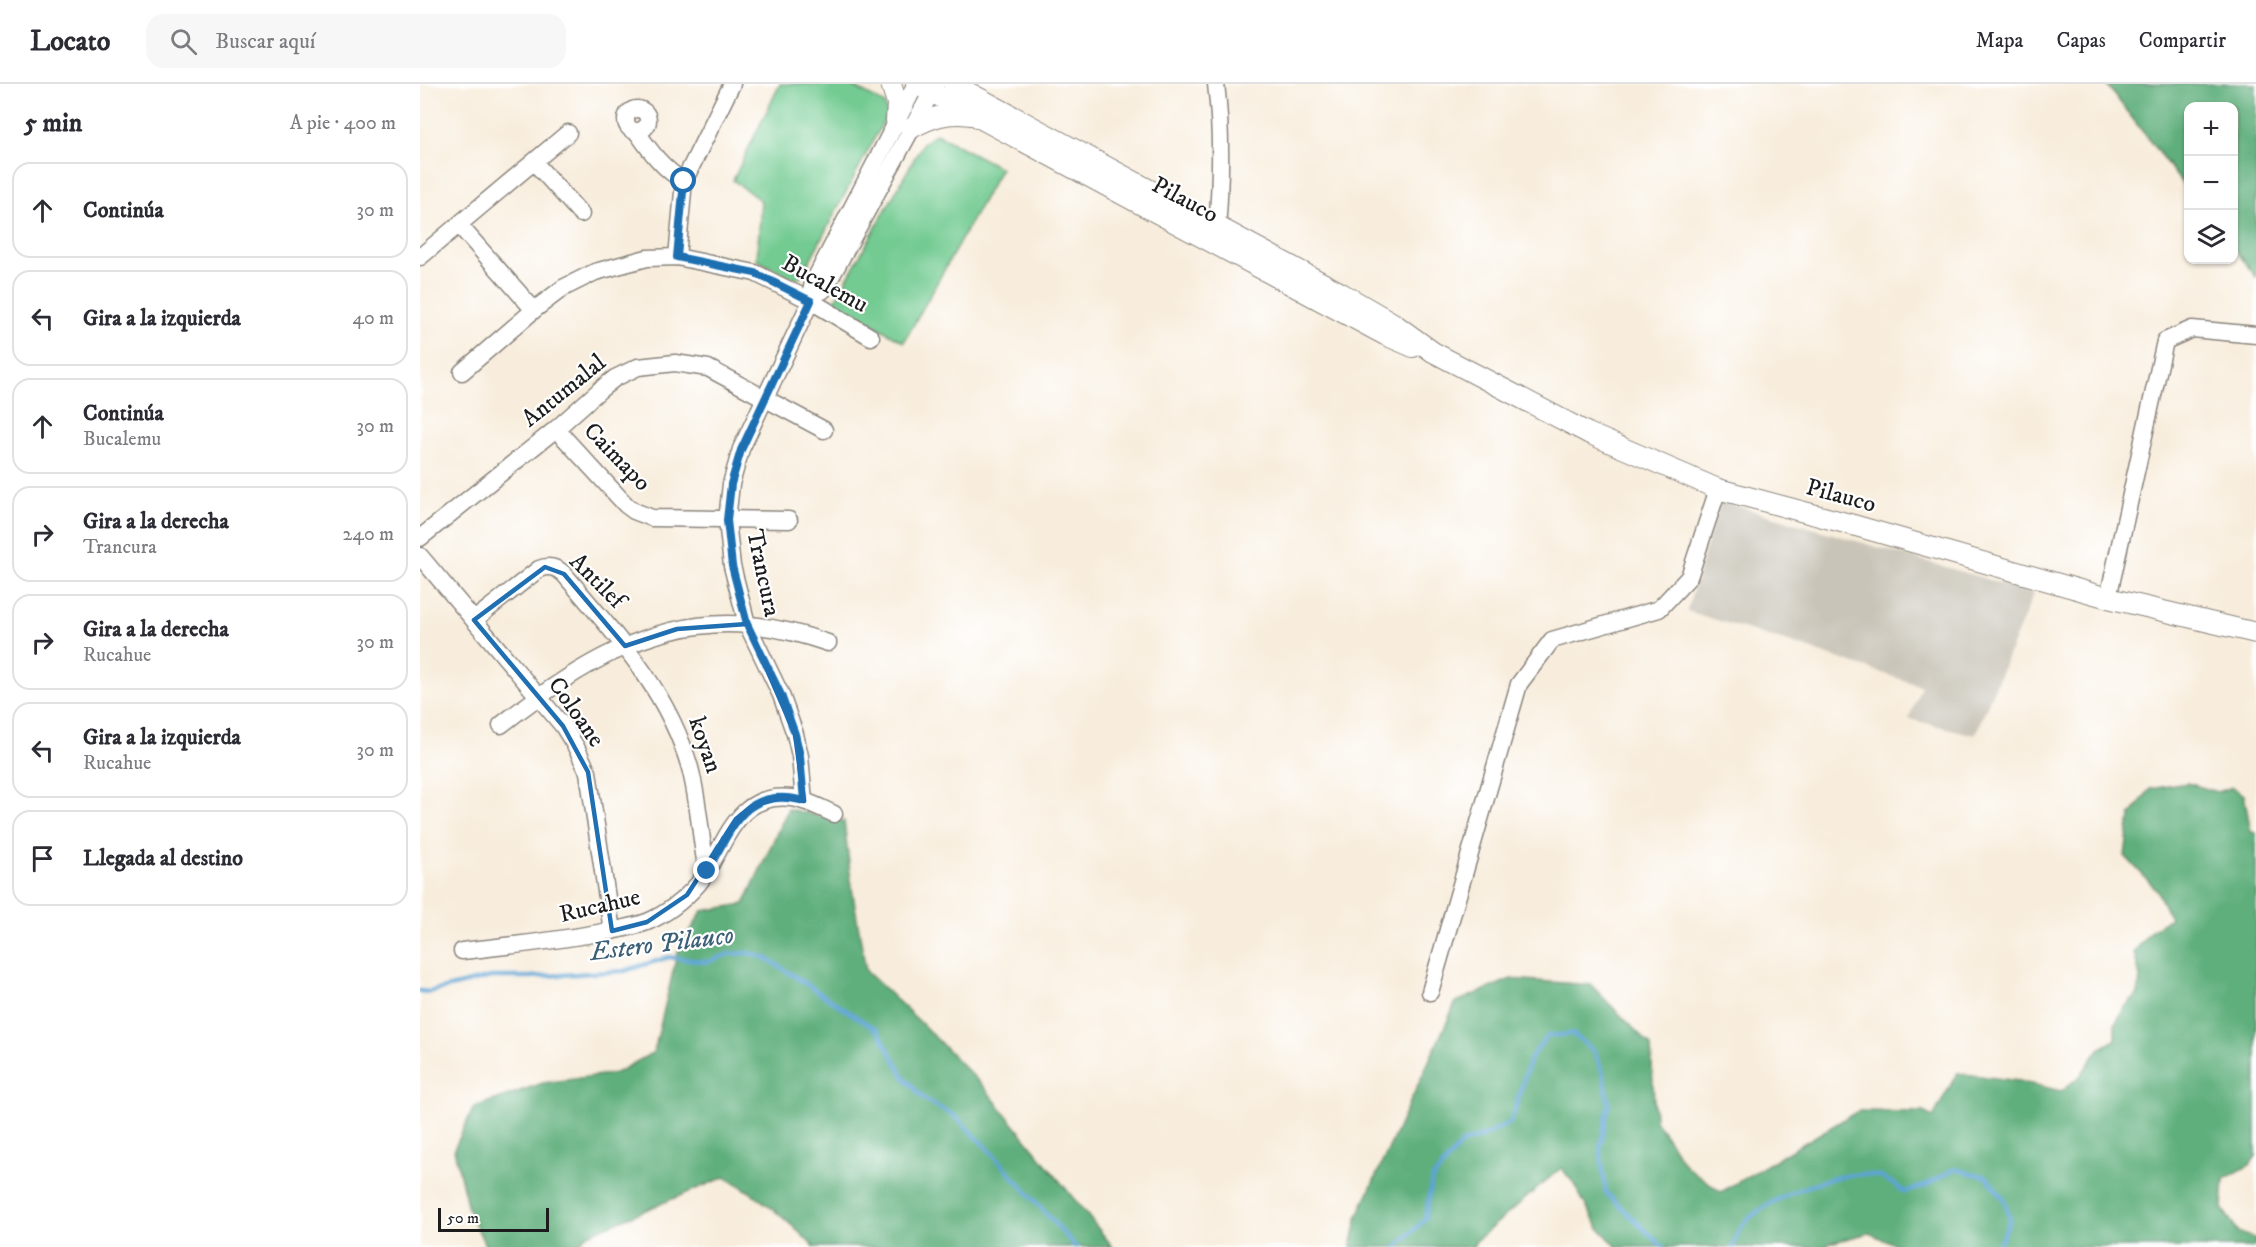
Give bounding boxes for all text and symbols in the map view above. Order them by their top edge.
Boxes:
search box [146,14,566,68]
text: Locato [30,24,110,59]
icon: search [167,25,200,58]
text: Buscar aquí [215,28,315,55]
text: Mapa [1976,28,2023,54]
text: Capas [2056,28,2106,54]
text: Compartir [2139,28,2226,54]
map controls [2184,102,2238,264]
button: + [2184,102,2238,156]
text: 5 min [24,107,82,140]
text: A pie · 400 m [290,111,396,136]
button: − [2184,156,2238,210]
route start [670,167,696,193]
street label: Pilauco [1147,170,1223,230]
icon: ahead [26,194,59,227]
text: Continúa [83,197,164,224]
text: 30 m [356,198,394,223]
button: layers [2184,210,2238,264]
street label: Bucalemu [777,248,873,320]
icon: left [26,302,59,335]
text: Gira a la izquierda [83,305,241,332]
text: 40 m [352,306,394,331]
street label: Antumalal [516,347,613,434]
text: Continúa [83,400,164,427]
icon: ahead [26,410,59,443]
text: 30 m [356,414,394,439]
street label: Caimapo [577,416,657,498]
text: Bucalemu [83,427,161,452]
street label: Pilauco [1803,472,1879,520]
text: Gira a la derecha [83,508,229,535]
icon: right [26,518,59,551]
text: 240 m [343,522,394,547]
street label: Trancura [739,527,787,620]
text: Trancura [83,535,157,560]
street label: Antilef [563,547,633,617]
text: Gira a la derecha [83,616,229,643]
icon: right [26,626,59,659]
text: 30 m [356,630,394,655]
text: Rucahue [83,643,151,668]
street label: Coloane [541,671,611,753]
street label: koyan [681,713,729,777]
text: Gira a la izquierda [83,724,241,751]
icon: left [26,734,59,767]
text: 30 m [356,738,394,763]
text: Rucahue [83,751,151,776]
icon: arrive [26,842,59,875]
text: Llegada al destino [83,845,243,872]
route end [693,857,719,883]
street label: Rucahue [557,882,643,930]
water label: Estero Pilauco [586,919,736,969]
scale bar [438,1205,549,1232]
text: 50 m [447,1208,479,1228]

